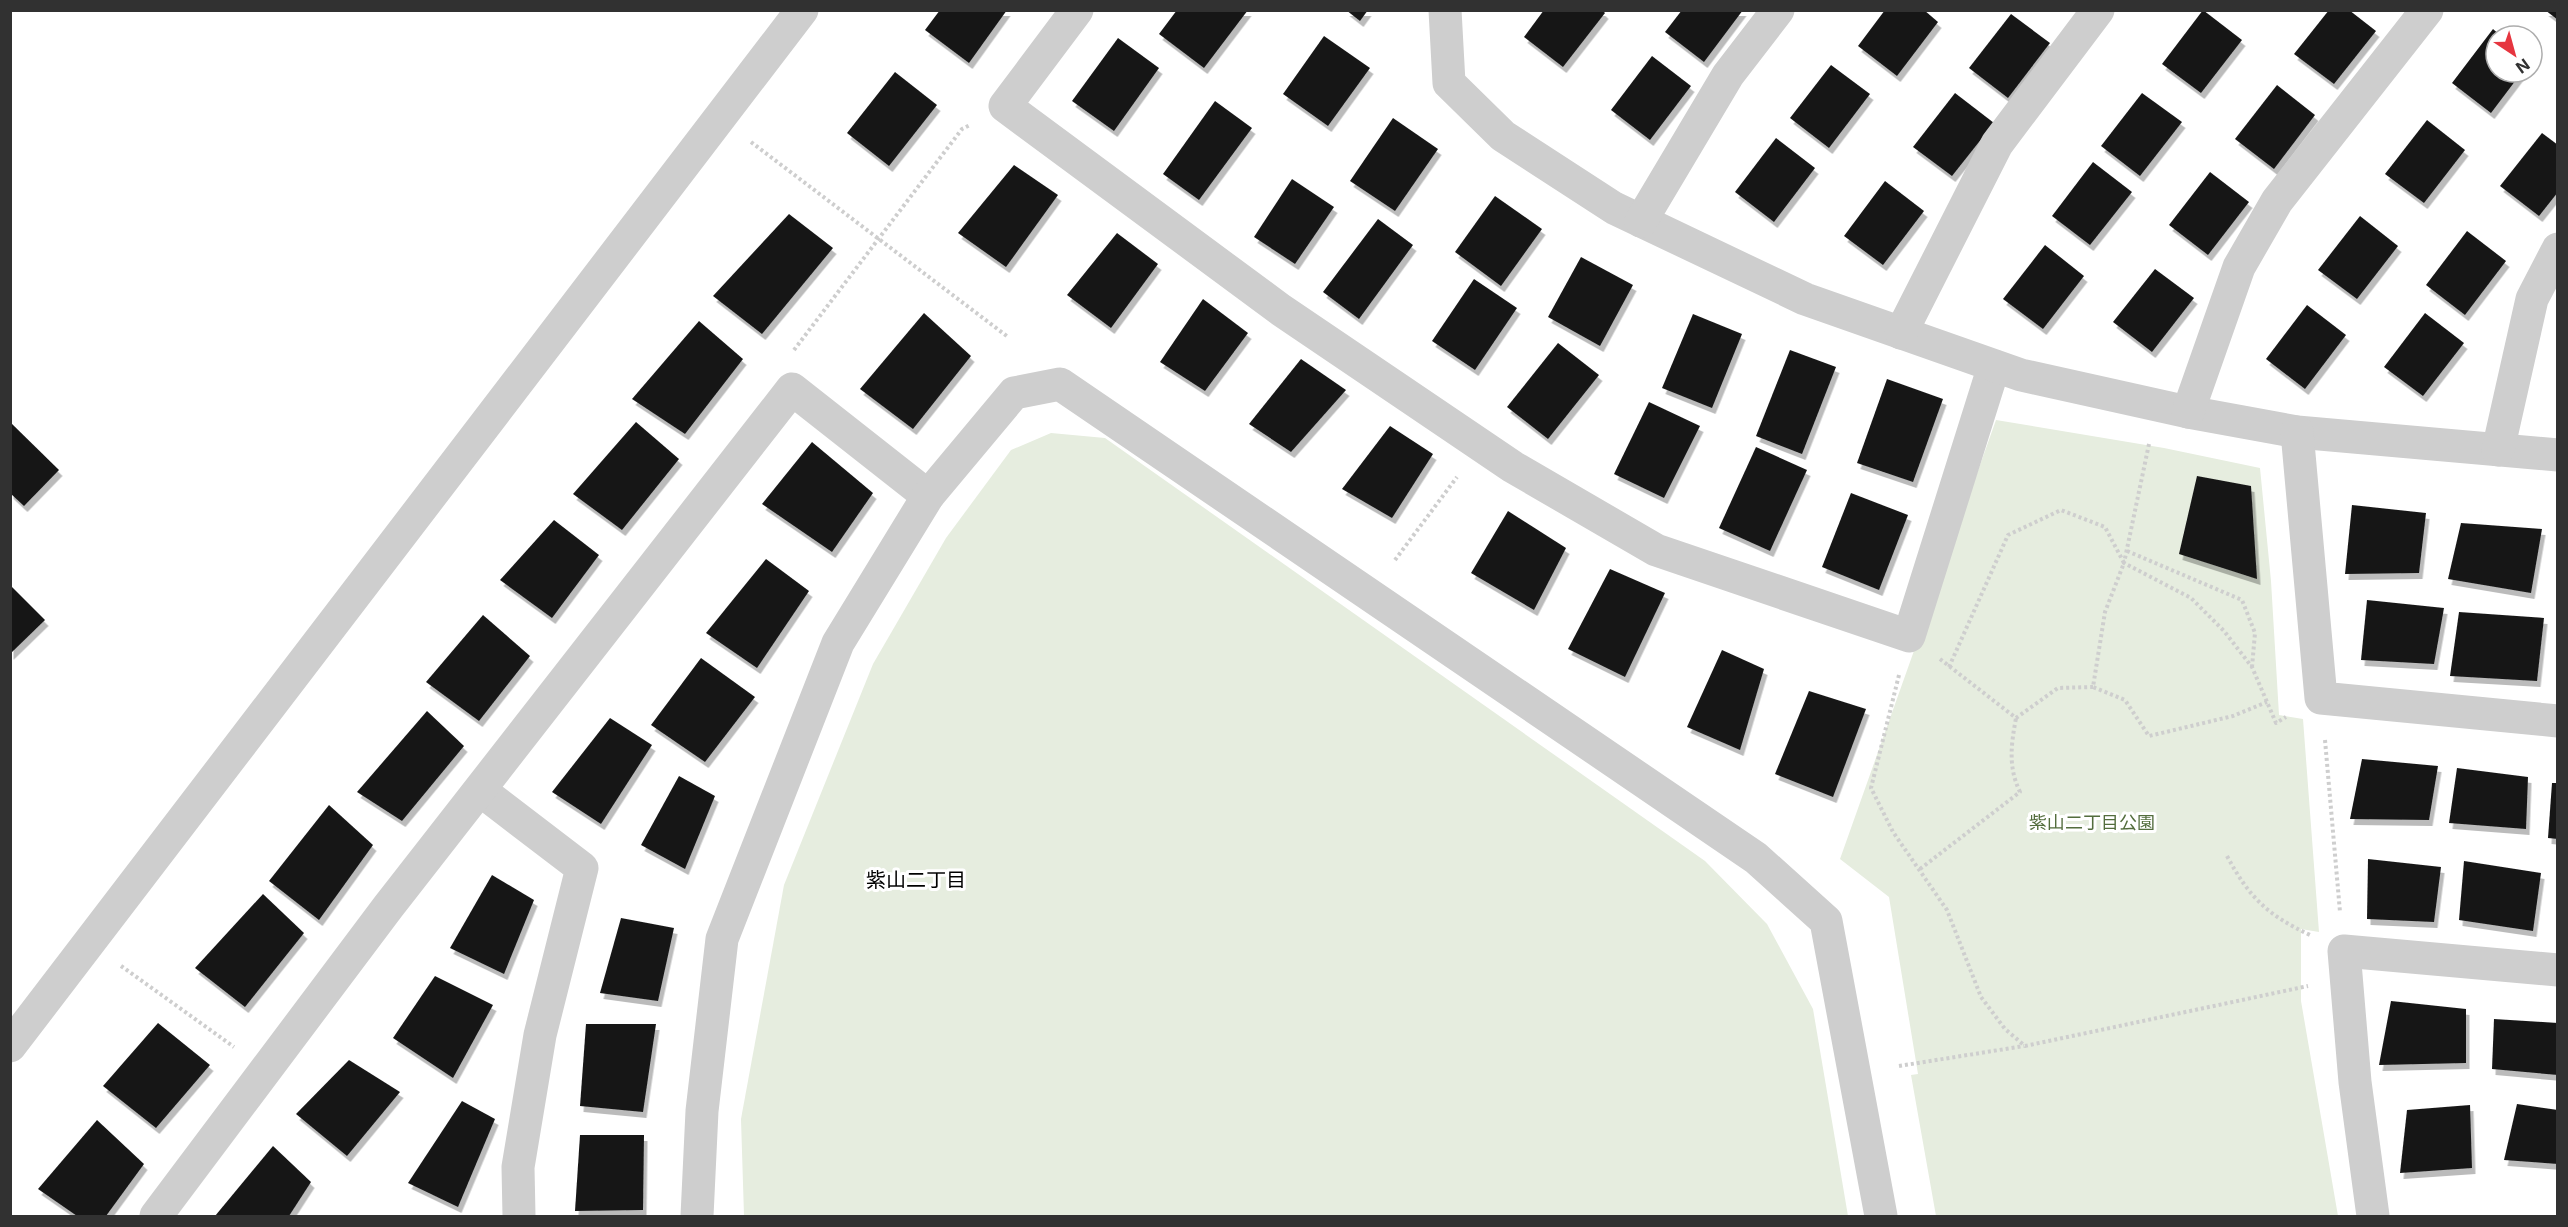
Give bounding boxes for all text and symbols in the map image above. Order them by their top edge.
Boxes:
north arrow [2484,24,2544,84]
text: N [2512,54,2534,78]
park label: 紫山二丁目公園 [2029,812,2155,833]
district label: 紫山二丁目 [866,868,966,892]

